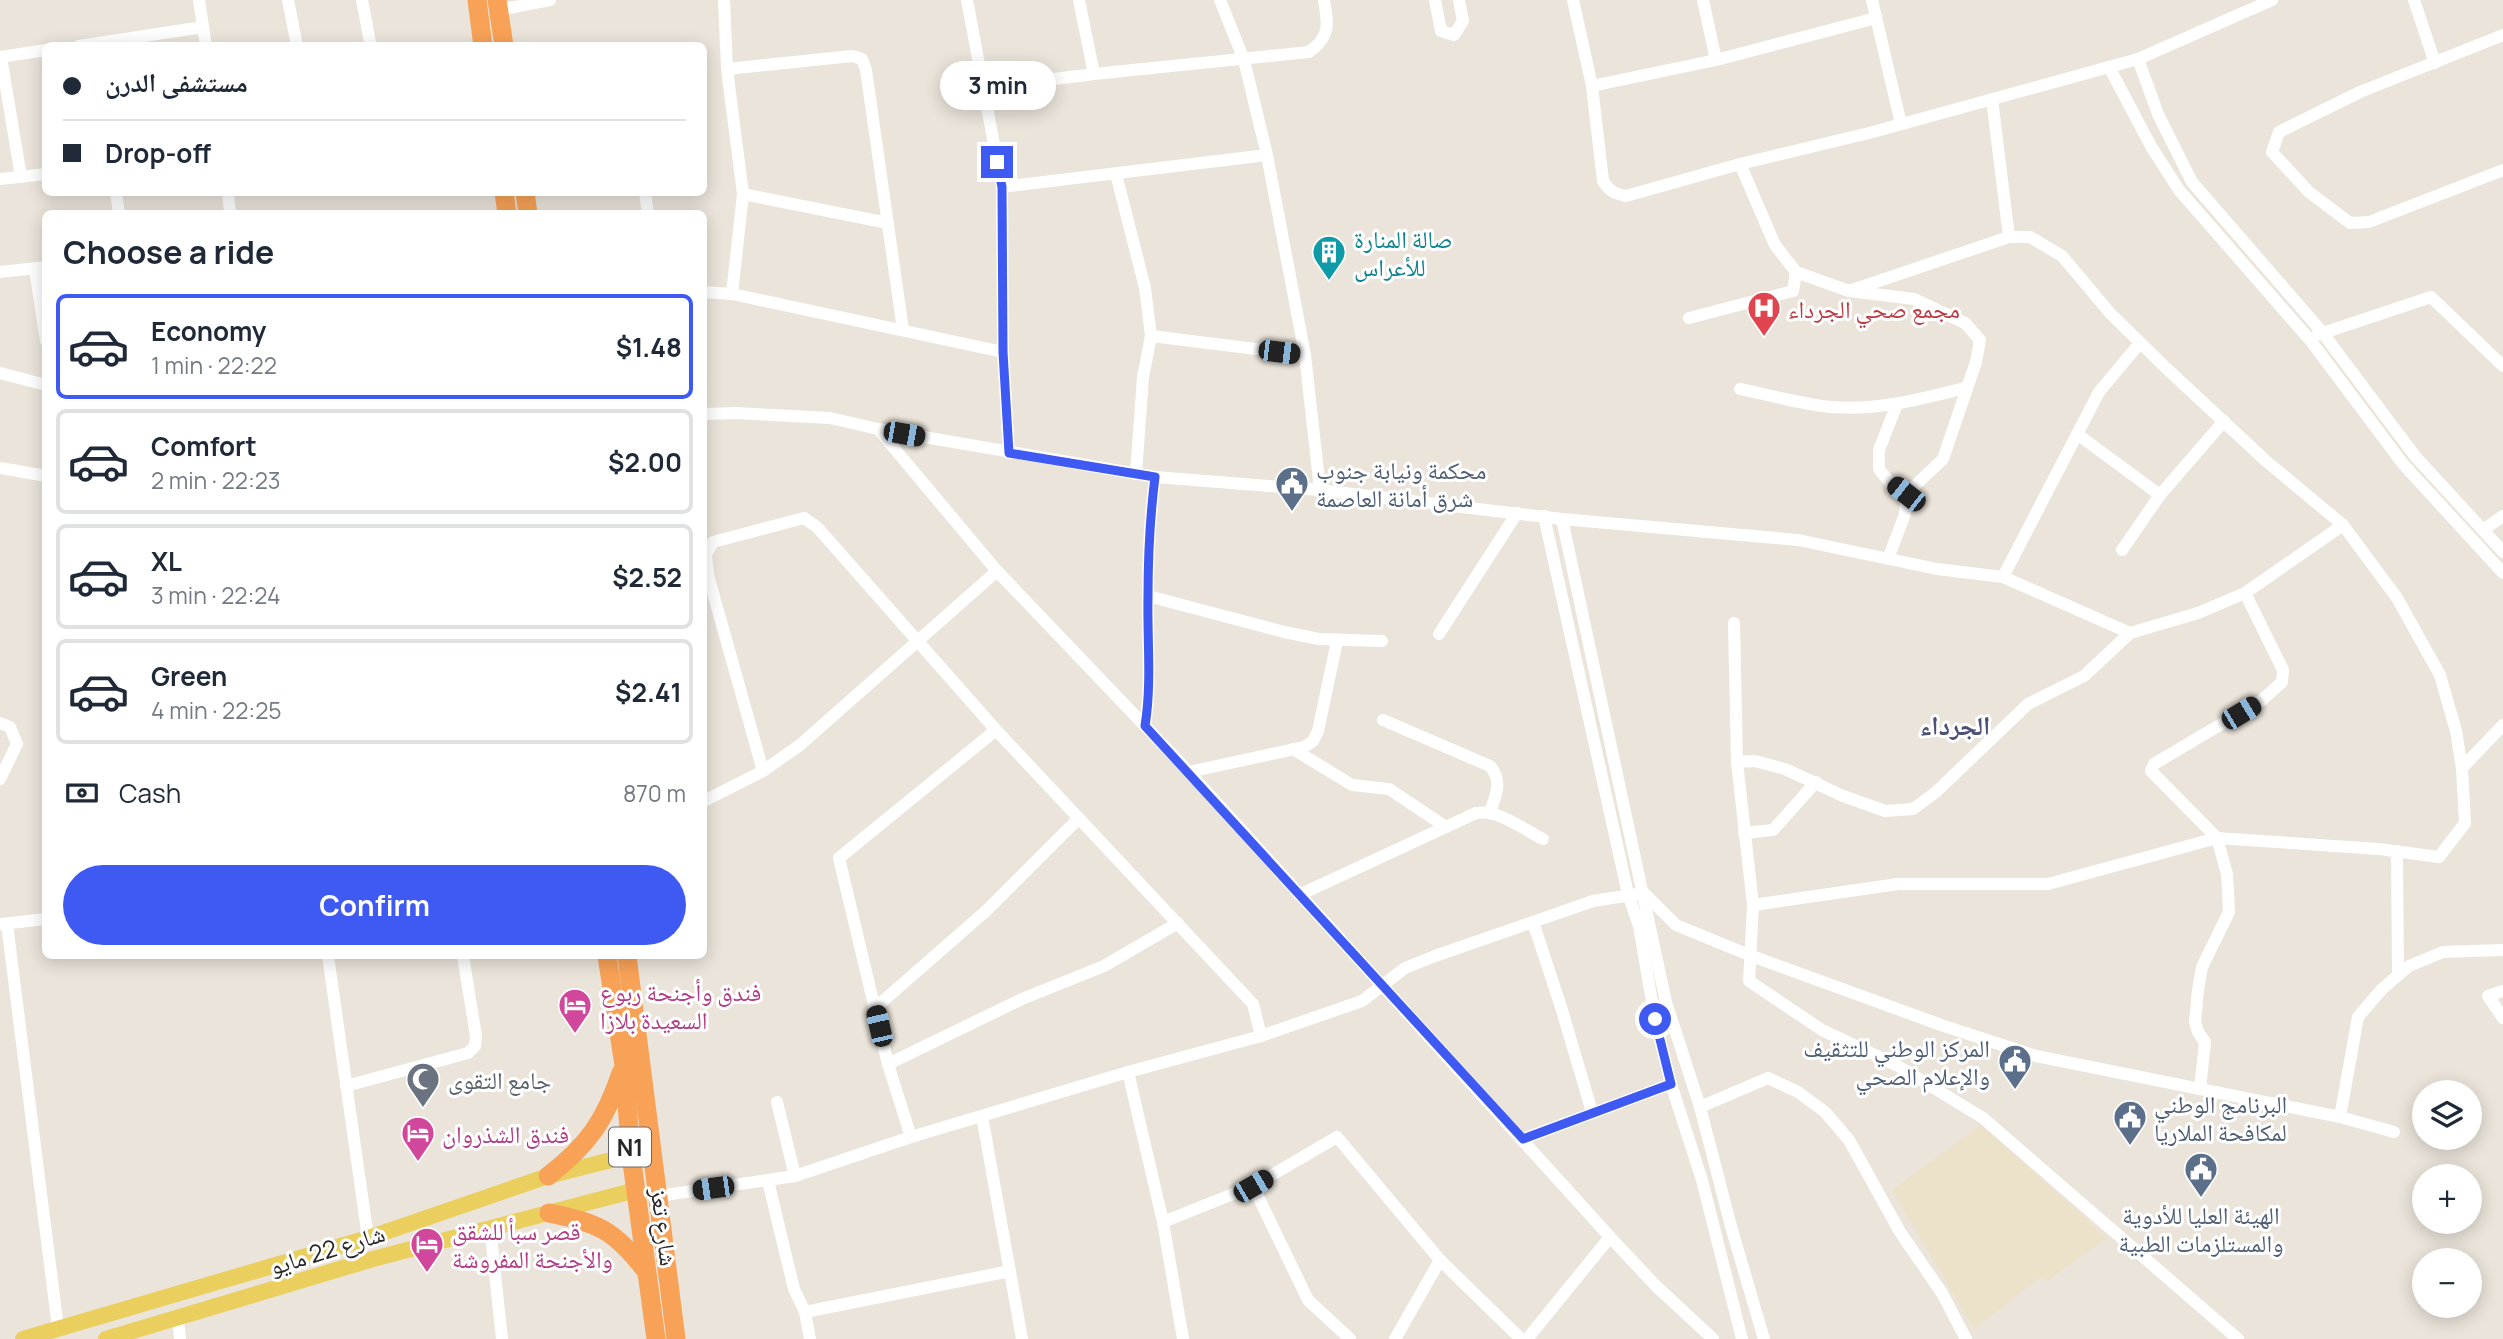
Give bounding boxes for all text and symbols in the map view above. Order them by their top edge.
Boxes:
callout: 3 min [939,60,1055,110]
text: مستشفى الدرن [105,64,248,100]
text: 3 min [968,69,1028,101]
text: Drop-off [105,135,211,171]
route end [981,146,1013,178]
place label: صالة المنارة للأعراس [1354,222,1453,283]
text: Choose a ride [63,230,274,274]
building icon: صالة المنارة للأعراس [1310,233,1348,282]
hospital icon: مجمع صحي الجرداء [1745,289,1783,338]
place label: مجمع صحي الجرداء [1788,292,1960,329]
text: Economy [151,313,266,349]
icon: car [67,315,130,378]
text: $1.48 [616,329,682,365]
car [1257,339,1302,365]
text: 1 min · 22:22 [151,349,277,381]
car [882,420,927,448]
text: Comfort [151,428,257,464]
icon: car [67,430,130,493]
text: $2.00 [608,444,682,480]
place label: محكمة ونيابة جنوب شرق أمانة العاصمة [1316,453,1486,514]
text: 2 min · 22:23 [151,464,281,496]
public building icon: محكمة ونيابة جنوب شرق أمانة العاصمة [1273,464,1311,513]
car [1883,473,1930,515]
text: XL [151,543,182,579]
icon: car [67,545,130,608]
text: $2.52 [612,559,682,595]
text: 3 min · 22:24 [151,579,281,611]
text: Green [151,658,227,694]
icon: car [67,660,130,723]
text: $2.41 [615,674,682,710]
car [2218,693,2265,733]
text: 4 min · 22:25 [151,694,282,726]
district label: الجرداء [1920,707,1990,743]
icon: cash [63,774,101,812]
text: Cash [119,775,181,811]
text: 870 m [623,777,686,809]
button: Confirm [63,865,686,945]
place label: فندق وأجنحة ربوع السعيدة بلازا [600,975,761,1036]
hotel icon: فندق وأجنحة ربوع السعيدة بلازا [556,986,594,1035]
car [865,1003,894,1049]
route start [1639,1003,1671,1035]
place label: المركز الوطني للتثقيف والإعلام الصحي [1803,1031,1990,1096]
public building icon: المركز الوطني للتثقيف والإعلام الصحي [1996,1042,2034,1091]
mosque icon: جامع التقوى [404,1060,442,1109]
place label: جامع التقوى [448,1063,551,1096]
map controls [2412,1080,2482,1318]
button: layers [2412,1080,2482,1150]
place label: البرنامج الوطني لمكافحة الملاريا [2154,1087,2287,1148]
public building icon: البرنامج الوطني لمكافحة الملاريا [2111,1098,2149,1147]
hotel icon: فندق الشذروان [399,1114,437,1163]
place label: فندق الشذروان [442,1117,569,1150]
road number: N1 [609,1128,651,1166]
public building icon: الهيئة العليا للأدوية والمستلزمات الطبية [2182,1150,2220,1199]
button: + [2412,1164,2482,1234]
car [1230,1166,1277,1206]
car [691,1175,736,1201]
street label: شارع تعز [644,1185,686,1268]
place label: الهيئة العليا للأدوية والمستلزمات الطبية [2119,1198,2283,1259]
place label: قصر سبأ للشقق والأجنحة المفروشة [452,1214,613,1275]
street label: شارع 22 مايو [265,1216,389,1282]
hotel icon: قصر سبأ للشقق والأجنحة المفروشة [408,1225,446,1274]
button: − [2412,1248,2482,1318]

